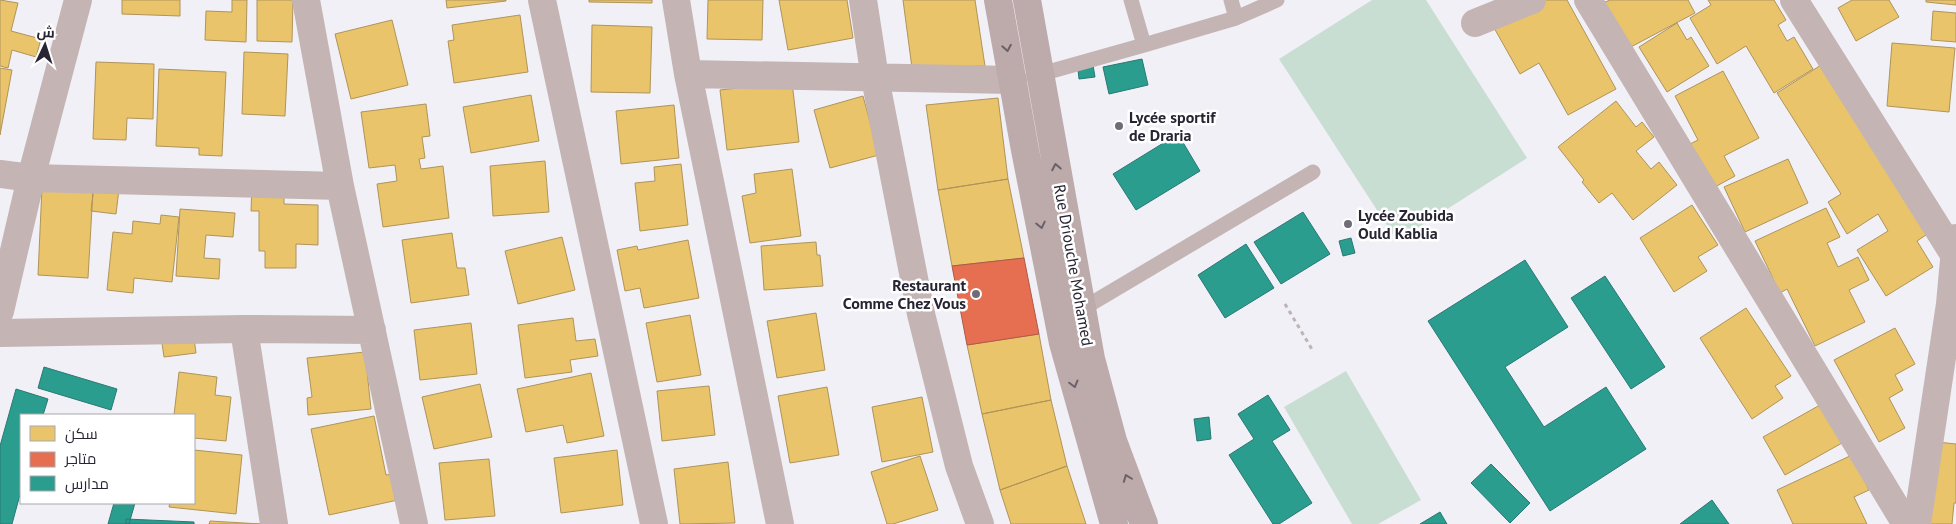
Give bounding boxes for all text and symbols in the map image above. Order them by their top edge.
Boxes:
north arrow [20,20,70,70]
text: ش [36,22,56,42]
one-way arrow [1001,44,1011,52]
place label: Lycée sportif de Draria [1129,107,1216,145]
marker: Lycée sportif de Draria [1113,120,1125,132]
one-way arrow [1051,163,1062,171]
street label: Rue Driouche Mohamed [1050,183,1098,347]
place label: Lycée Zoubida Ould Kablia [1358,205,1454,243]
marker: Lycée Zoubida Ould Kablia [1342,218,1354,230]
one-way arrow [1035,220,1046,229]
place label: Restaurant Comme Chez Vous [843,275,966,313]
marker: Restaurant Comme Chez Vous [970,288,982,300]
one-way arrow [1068,379,1079,388]
legend [20,414,195,504]
text: سكن [65,424,98,444]
text: متاجر [64,449,96,468]
text: مدارس [65,474,109,494]
one-way arrow [1123,475,1133,483]

